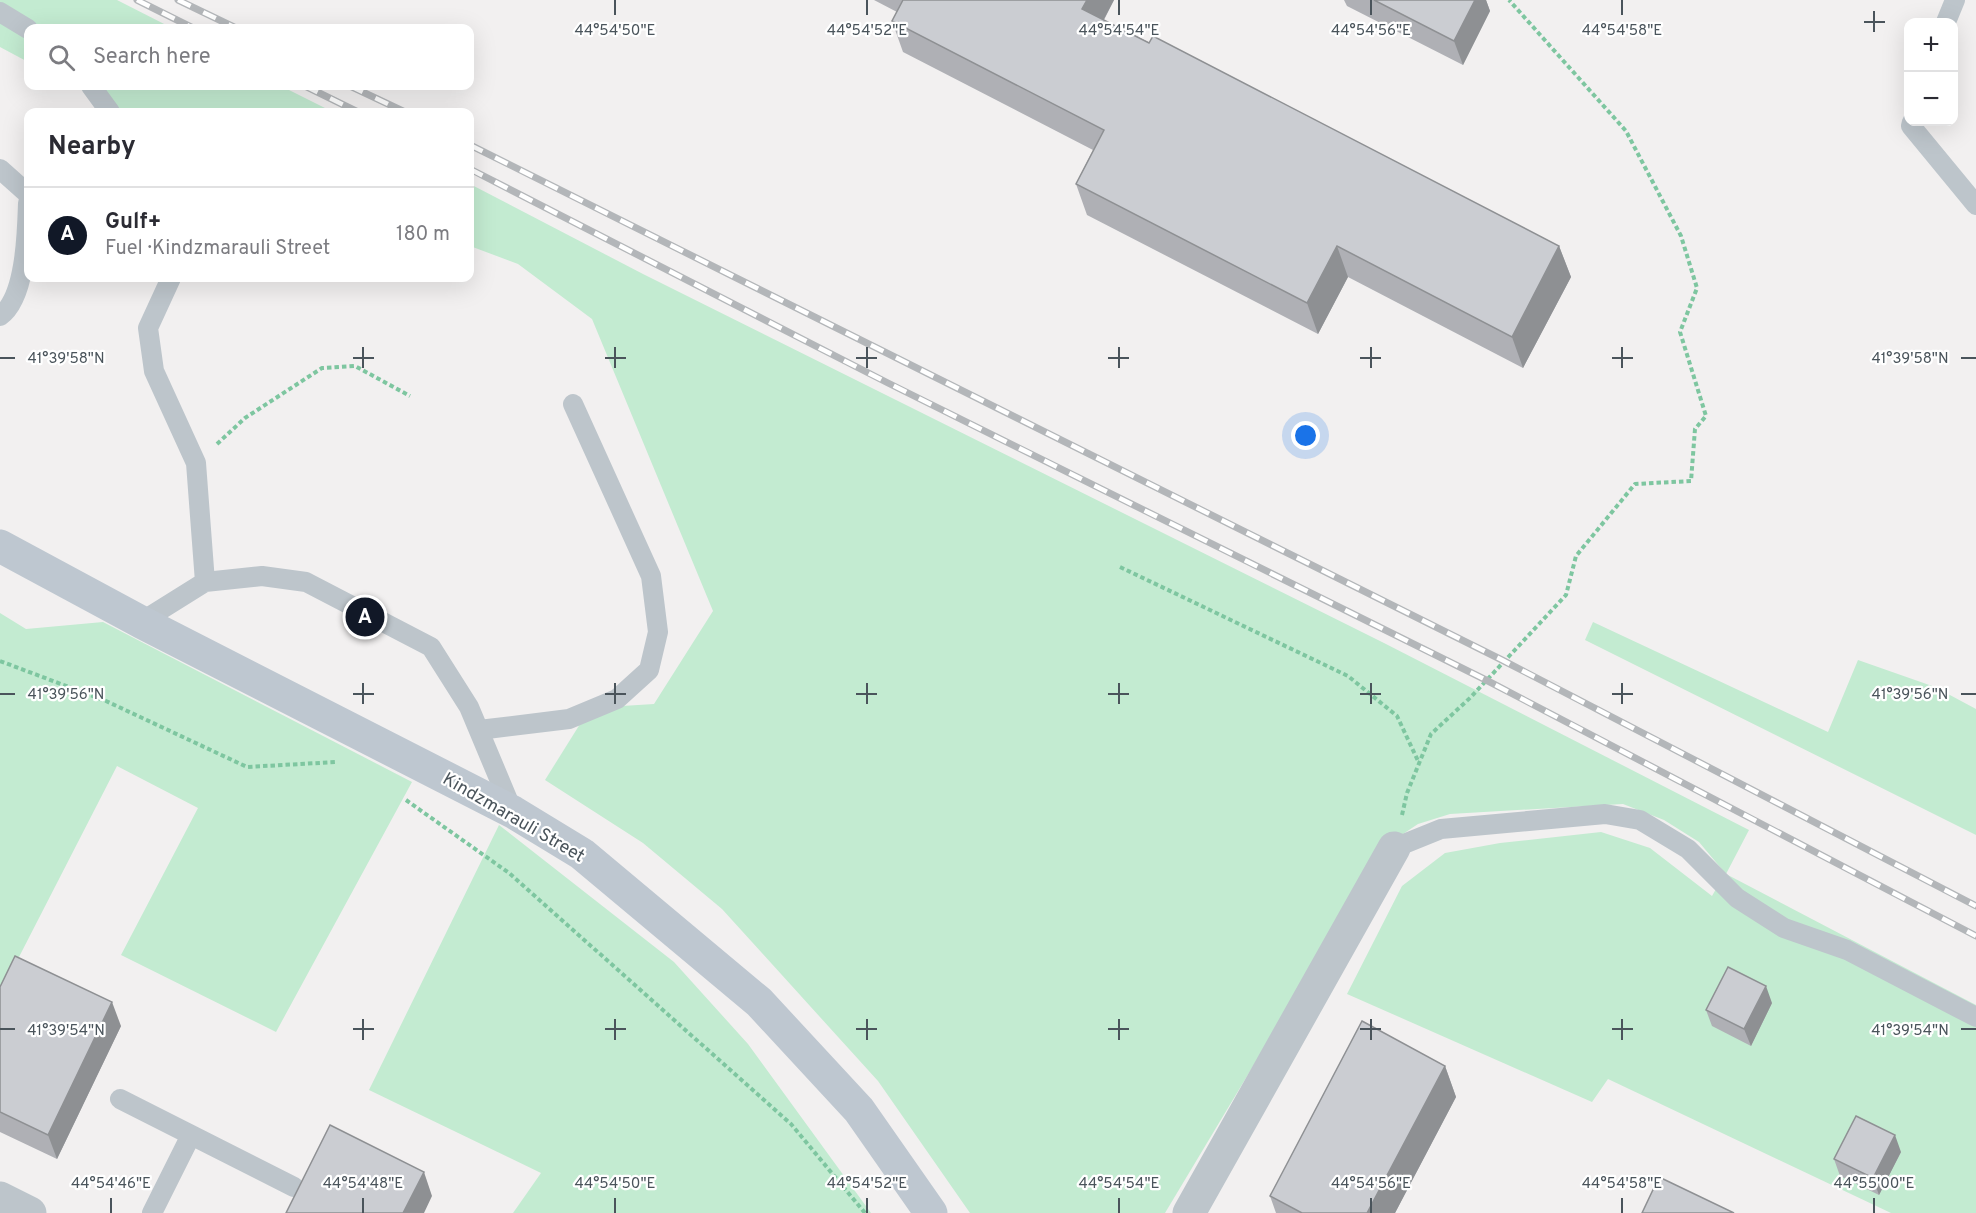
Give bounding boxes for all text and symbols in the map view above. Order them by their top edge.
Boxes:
map controls [1904,18,1958,126]
button: + [1904,18,1958,72]
text: 44°54'50"E [575,22,655,41]
text: 44°54'52"E [827,22,907,41]
text: 44°54'54"E [1079,22,1159,41]
text: 44°54'56"E [1331,22,1411,41]
text: 44°54'58"E [1582,22,1662,41]
search box [24,24,474,90]
icon: search [45,41,78,74]
text: Search here [93,44,211,71]
button: − [1904,72,1958,126]
text: Nearby [48,131,136,164]
text: Gulf+ [105,209,161,236]
text: A [60,222,75,248]
text: 180 m [396,222,450,248]
text: Fuel · Kindzmarauli Street [105,236,330,262]
text: 41°39'58"N [27,350,105,369]
text: 41°39'58"N [1871,350,1949,369]
your location [1291,421,1320,450]
pin: A [346,594,385,640]
text: 41°39'56"N [28,686,104,705]
text: 41°39'56"N [1872,686,1948,705]
street label: Kindzmarauli Street [438,768,588,868]
text: 41°39'54"N [27,1022,105,1041]
text: 41°39'54"N [1871,1022,1949,1041]
text: 44°54'46"E [71,1175,151,1194]
text: 44°54'48"E [323,1175,403,1194]
text: 44°54'50"E [575,1175,655,1194]
text: 44°54'52"E [827,1175,907,1194]
text: 44°54'54"E [1079,1175,1159,1194]
text: 44°54'56"E [1331,1175,1411,1194]
text: 44°54'58"E [1582,1175,1662,1194]
text: 44°55'00"E [1834,1175,1914,1194]

